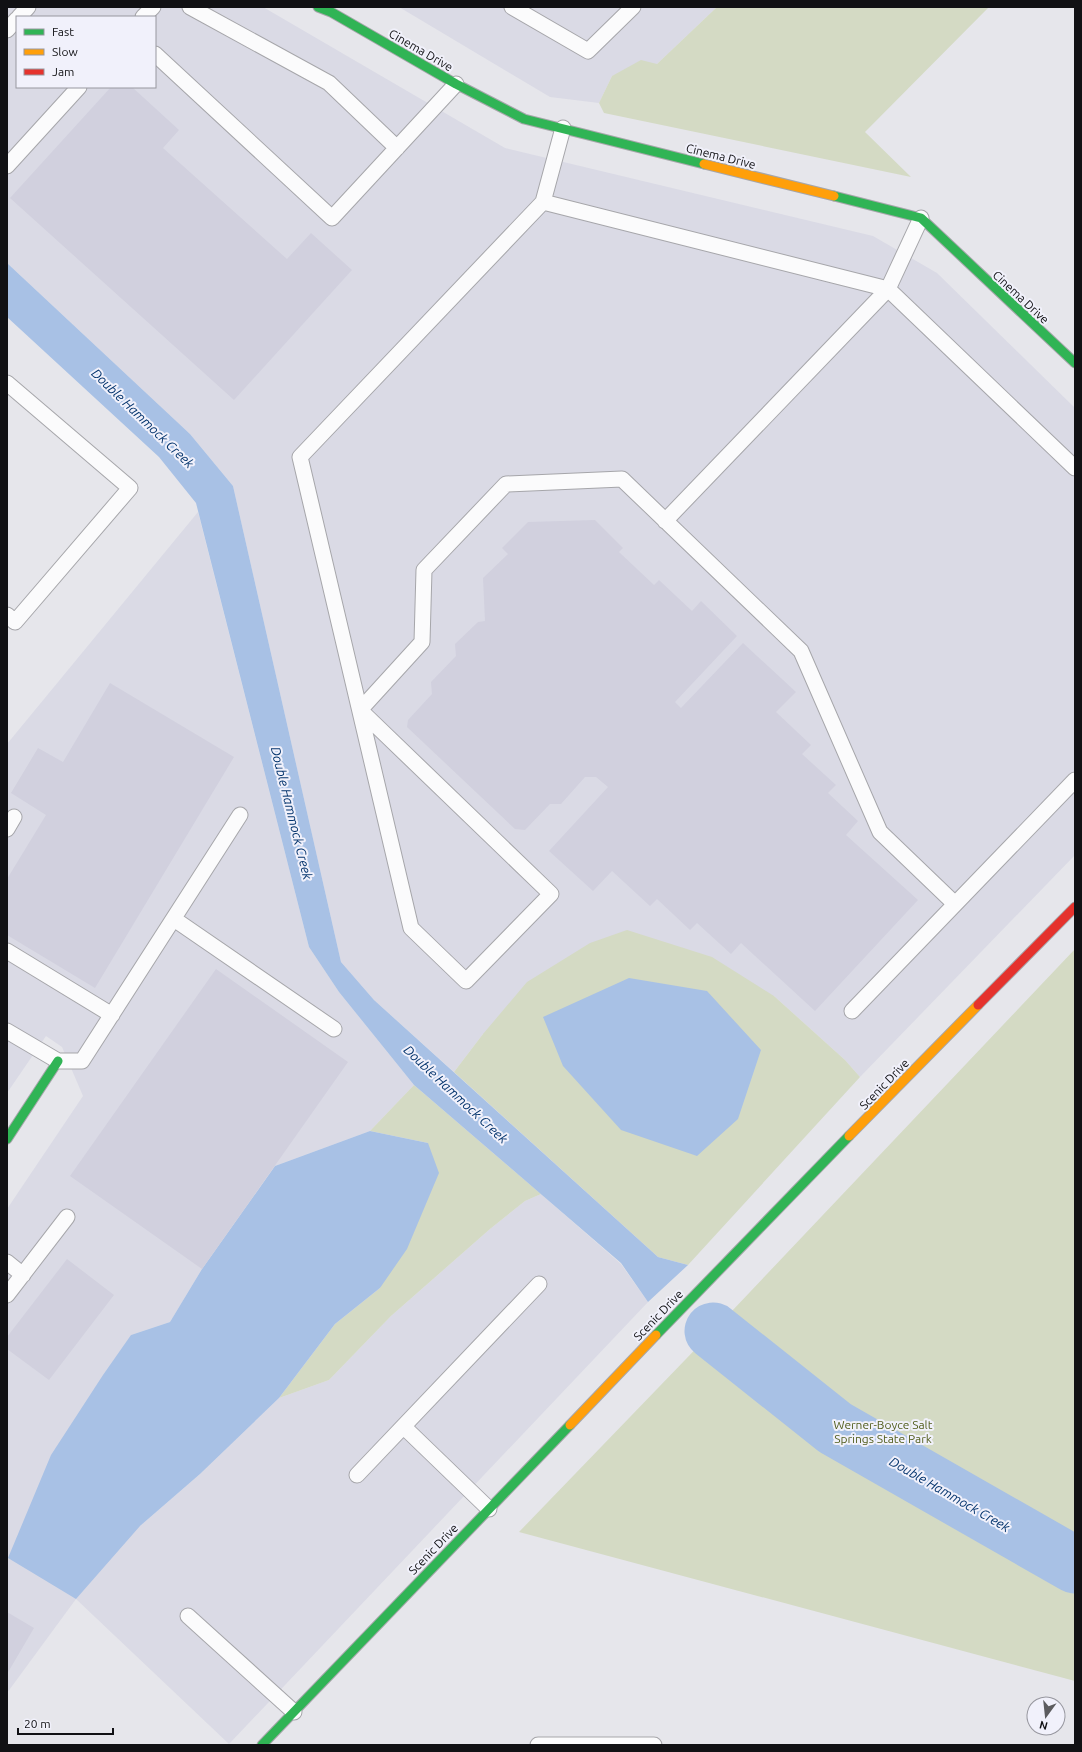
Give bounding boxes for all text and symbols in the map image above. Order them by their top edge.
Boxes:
legend [16,16,156,88]
text: Fast [52,25,74,38]
street label: Cinema Drive [387,27,455,73]
text: Slow [52,45,78,58]
text: Jam [52,65,74,78]
street label: Cinema Drive [685,141,757,171]
street label: Cinema Drive [990,268,1052,326]
water label: Double Hammock Creek [89,366,197,471]
water label: Double Hammock Creek [269,745,315,881]
water label: Double Hammock Creek [401,1042,511,1146]
street label: Scenic Drive [857,1056,911,1112]
street label: Scenic Drive [631,1287,685,1343]
park label: Werner-Boyce Salt Springs State Park [834,1418,933,1445]
water label: Double Hammock Creek [887,1454,1013,1534]
street label: Scenic Drive [406,1521,460,1577]
north arrow [1026,1696,1066,1736]
scale bar [18,1710,113,1736]
text: 20 m [24,1717,51,1730]
text: N [1038,1719,1049,1733]

